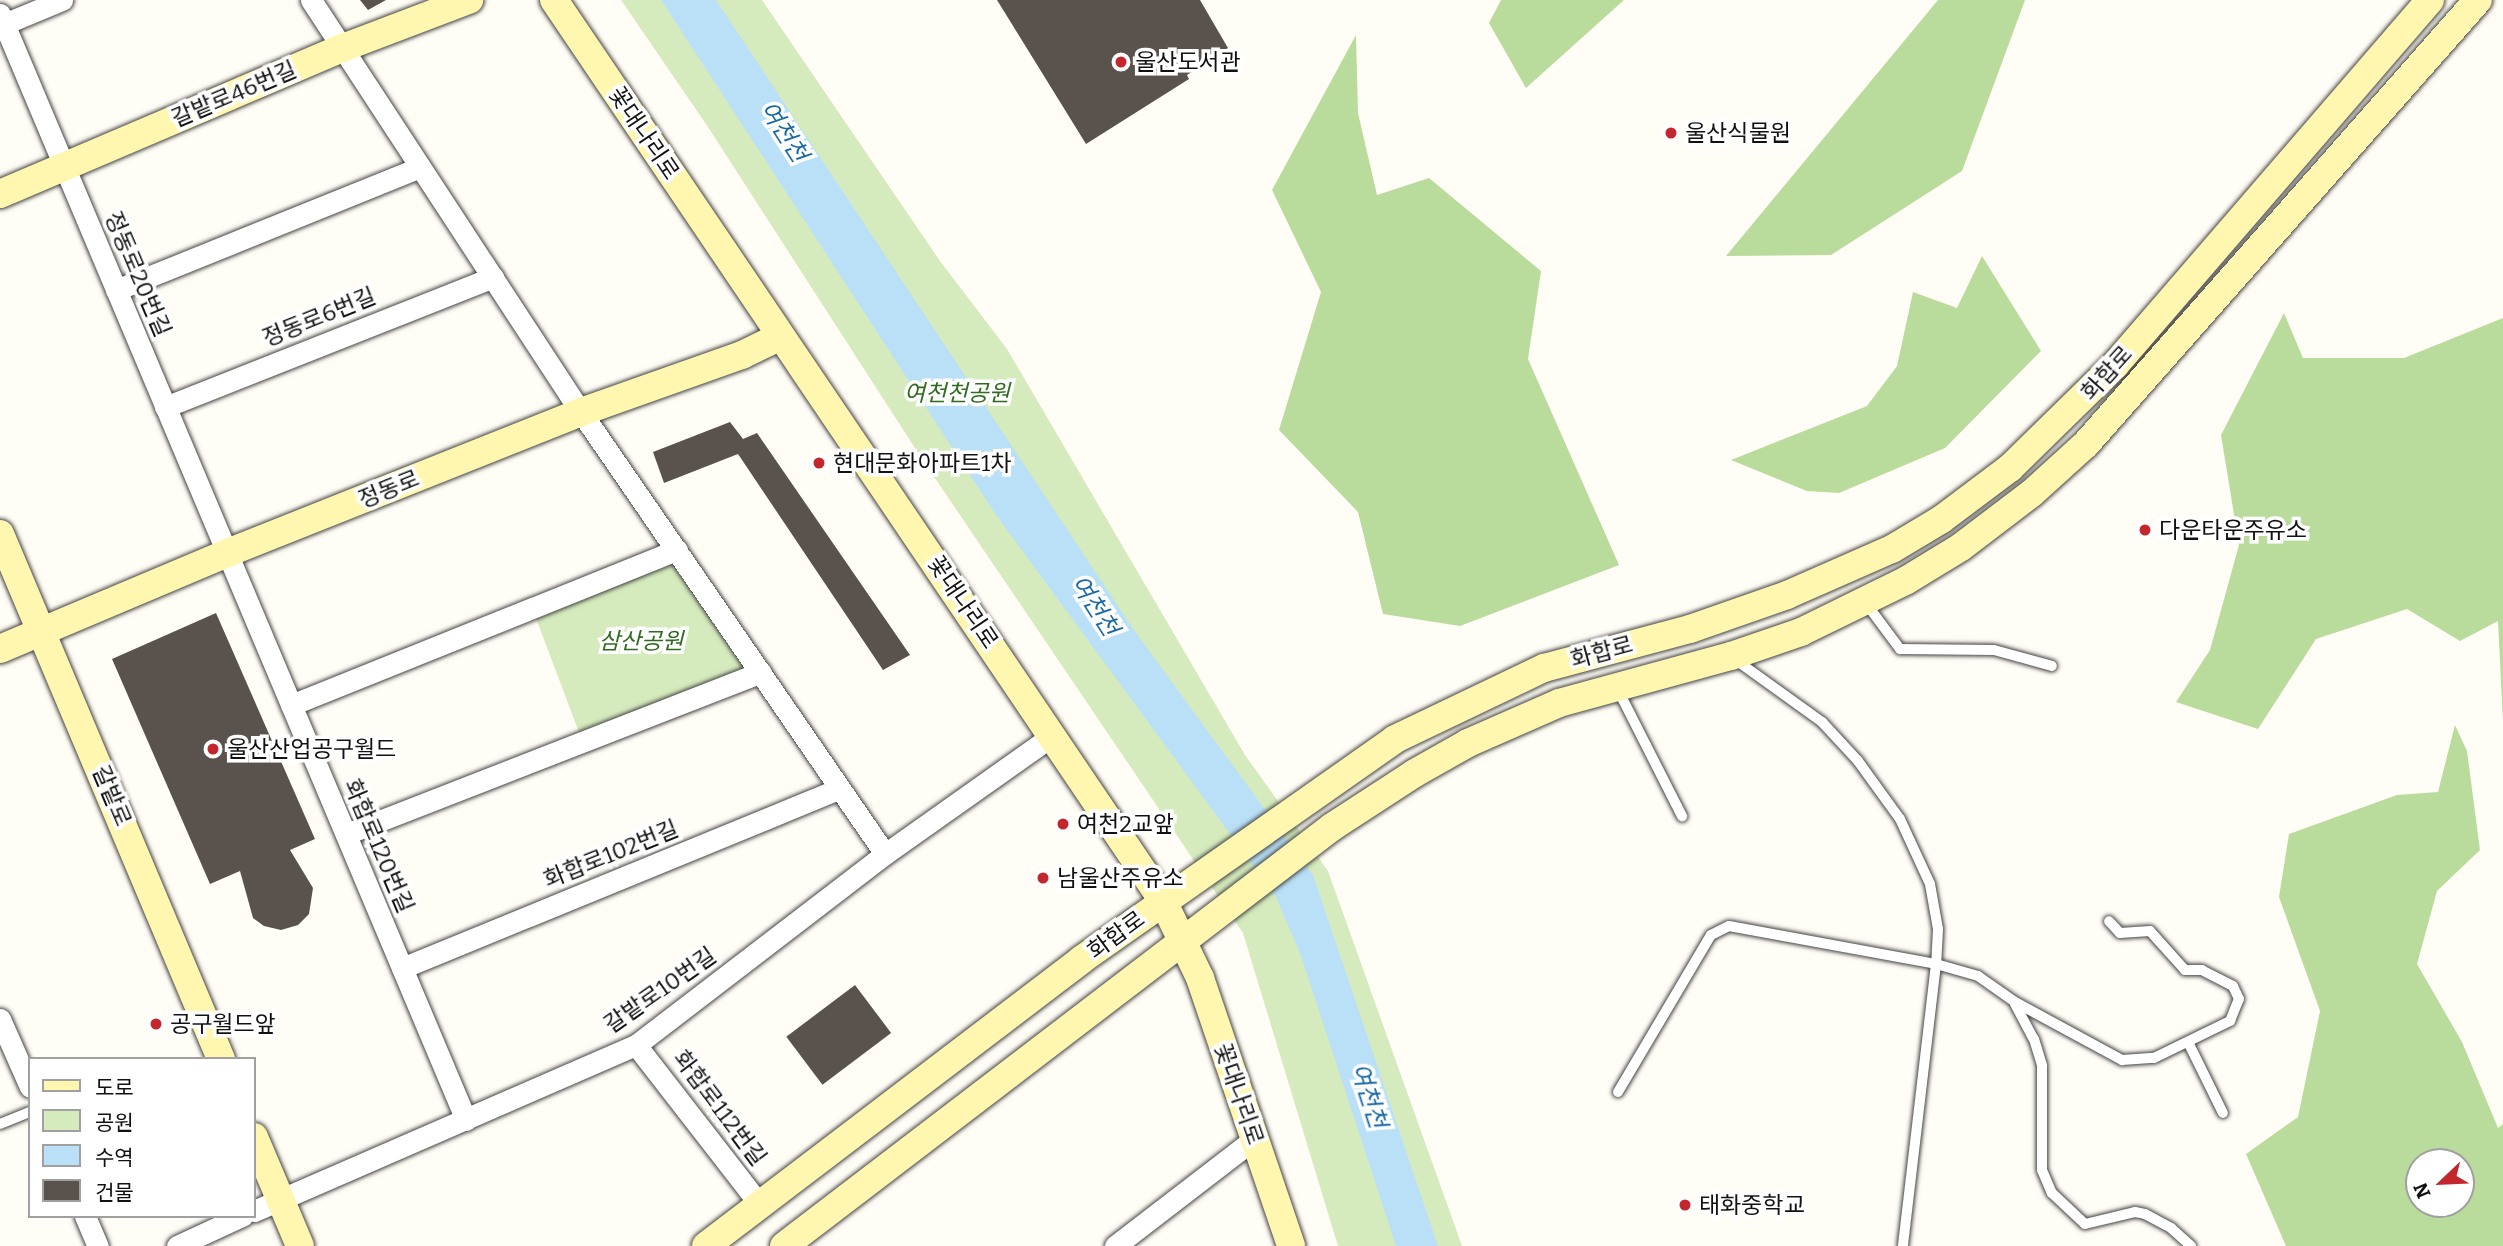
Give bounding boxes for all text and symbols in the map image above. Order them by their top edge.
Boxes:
place label: 울산도서관 [1135,48,1241,76]
marker: 울산도서관 [1113,54,1129,70]
street label: 갈밭로46번길 [168,55,300,133]
street label: 꽃대나리로 [603,81,685,185]
water label: 여천천 [753,96,813,168]
place label: 울산식물원 [1685,119,1791,147]
marker: 울산식물원 [1663,125,1679,141]
street label: 정동로20번길 [99,207,177,341]
street label: 정동로6번길 [259,282,379,352]
street label: 화합로 [2076,340,2138,406]
park label: 여천천공원 [904,379,1010,407]
place label: 현대문화아파트1차 [833,449,1012,477]
marker: 현대문화아파트1차 [811,455,827,471]
street label: 정동로 [354,464,424,514]
place label: 다운타운주유소 [2159,516,2307,544]
marker: 다운타운주유소 [2137,522,2153,538]
street label: 꽃대나리로 [922,550,1004,654]
water label: 여천천 [1064,570,1124,642]
park label: 삼산공원 [599,627,683,655]
street label: 화합로 [1568,630,1636,674]
place label: 울산산업공구월드 [227,735,396,763]
marker: 울산산업공구월드 [205,741,221,757]
street label: 갈밭로 [87,761,137,831]
street label: 화합로120번길 [338,775,420,917]
place label: 여천2교앞 [1077,810,1174,838]
street label: 화합로102번길 [540,815,682,893]
marker: 여천2교앞 [1055,816,1071,832]
place label: 남울산주유소 [1057,864,1184,892]
marker: 남울산주유소 [1035,870,1051,886]
street label: 화합로 [1082,905,1150,965]
street label: 갈밭로10번길 [599,941,721,1039]
place label: 공구월드앞 [170,1010,276,1038]
marker: 공구월드앞 [148,1016,164,1032]
street label: 꽃대나리로 [1209,1039,1269,1149]
street label: 화합로112번길 [668,1045,772,1171]
legend [28,1057,256,1218]
water label: 여천천 [1344,1060,1392,1132]
text: 도로 [95,1075,134,1101]
text: 공원 [95,1110,134,1136]
text: 수역 [95,1145,134,1171]
north arrow [2405,1148,2475,1218]
text: N [2409,1179,2436,1202]
text: 건물 [95,1180,134,1206]
place label: 태화중학교 [1699,1191,1805,1219]
marker: 태화중학교 [1677,1197,1693,1213]

